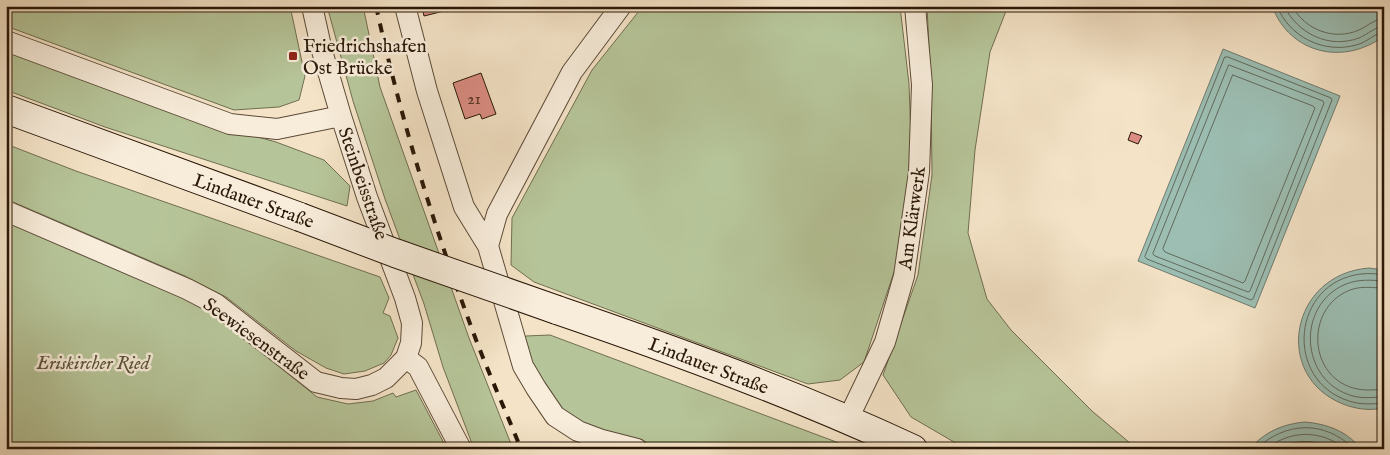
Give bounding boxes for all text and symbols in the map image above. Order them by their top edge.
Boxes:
place label: Friedrichshafen Ost Brücke [303,35,427,81]
marker: Friedrichshafen Ost Brücke [287,50,299,62]
house number: 21 [467,90,481,110]
street label: Steinbeisstraße [332,124,393,243]
street label: Am Klärwerk [894,164,932,272]
street label: Lindauer Straße [190,169,317,235]
street label: Seewiesenstraße [198,293,314,386]
street label: Lindauer Straße [645,333,772,401]
park label: Eriskircher Ried [35,352,151,376]

